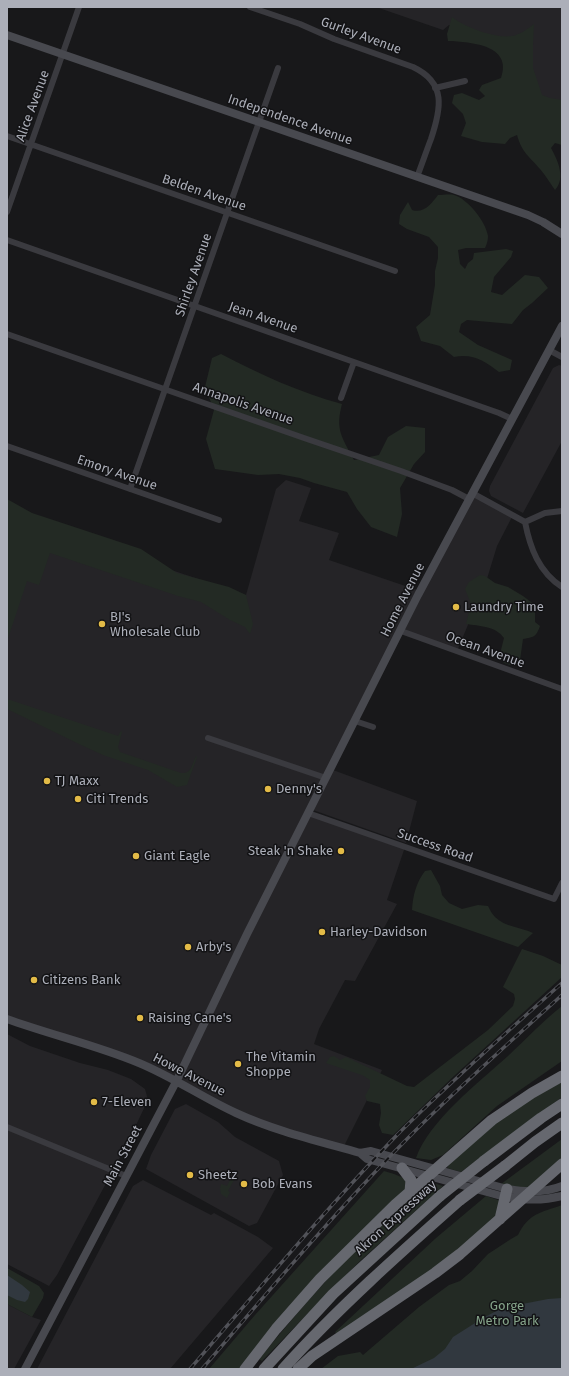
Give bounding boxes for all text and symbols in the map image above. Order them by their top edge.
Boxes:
street label: Gurley Avenue [319,14,403,58]
street label: Alice Avenue [13,68,53,144]
street label: Independence Avenue [226,91,354,149]
street label: Belden Avenue [160,171,248,215]
street label: Shirley Avenue [172,231,216,319]
street label: Jean Avenue [226,299,300,337]
street label: Annapolis Avenue [191,379,295,429]
street label: Emory Avenue [75,452,159,494]
street label: Home Avenue [378,560,428,640]
place label: Laundry Time [464,599,544,615]
marker: Laundry Time [451,602,461,612]
place label: BJ's Wholesale Club [110,609,200,640]
marker: BJ's Wholesale Club [97,619,107,629]
street label: Ocean Avenue [443,628,527,672]
place label: TJ Maxx [55,773,99,789]
marker: TJ Maxx [42,776,52,786]
place label: Denny's [276,781,322,797]
marker: Denny's [263,784,273,794]
place label: Citi Trends [86,791,148,807]
marker: Citi Trends [73,794,83,804]
street label: Success Road [395,826,475,866]
place label: Steak 'n Shake [248,843,333,859]
marker: Steak 'n Shake [336,846,346,856]
place label: Giant Eagle [144,848,210,864]
marker: Giant Eagle [131,851,141,861]
place label: Harley-Davidson [330,924,427,940]
marker: Harley-Davidson [317,927,327,937]
place label: Arby's [196,939,231,955]
marker: Arby's [183,942,193,952]
place label: Citizens Bank [42,972,120,988]
marker: Citizens Bank [29,975,39,985]
place label: Raising Cane's [148,1010,232,1026]
marker: Raising Cane's [135,1013,145,1023]
place label: The Vitamin Shoppe [246,1049,316,1080]
street label: Howe Avenue [150,1050,228,1100]
marker: The Vitamin Shoppe [233,1059,243,1069]
place label: 7-Eleven [102,1094,152,1110]
marker: 7-Eleven [89,1097,99,1107]
street label: Main Street [100,1123,146,1189]
place label: Sheetz [198,1167,237,1183]
marker: Sheetz [185,1170,195,1180]
place label: Bob Evans [252,1176,312,1192]
street label: Akron Expressway [352,1177,440,1259]
marker: Bob Evans [239,1179,249,1189]
park label: Gorge Metro Park [475,1298,539,1329]

